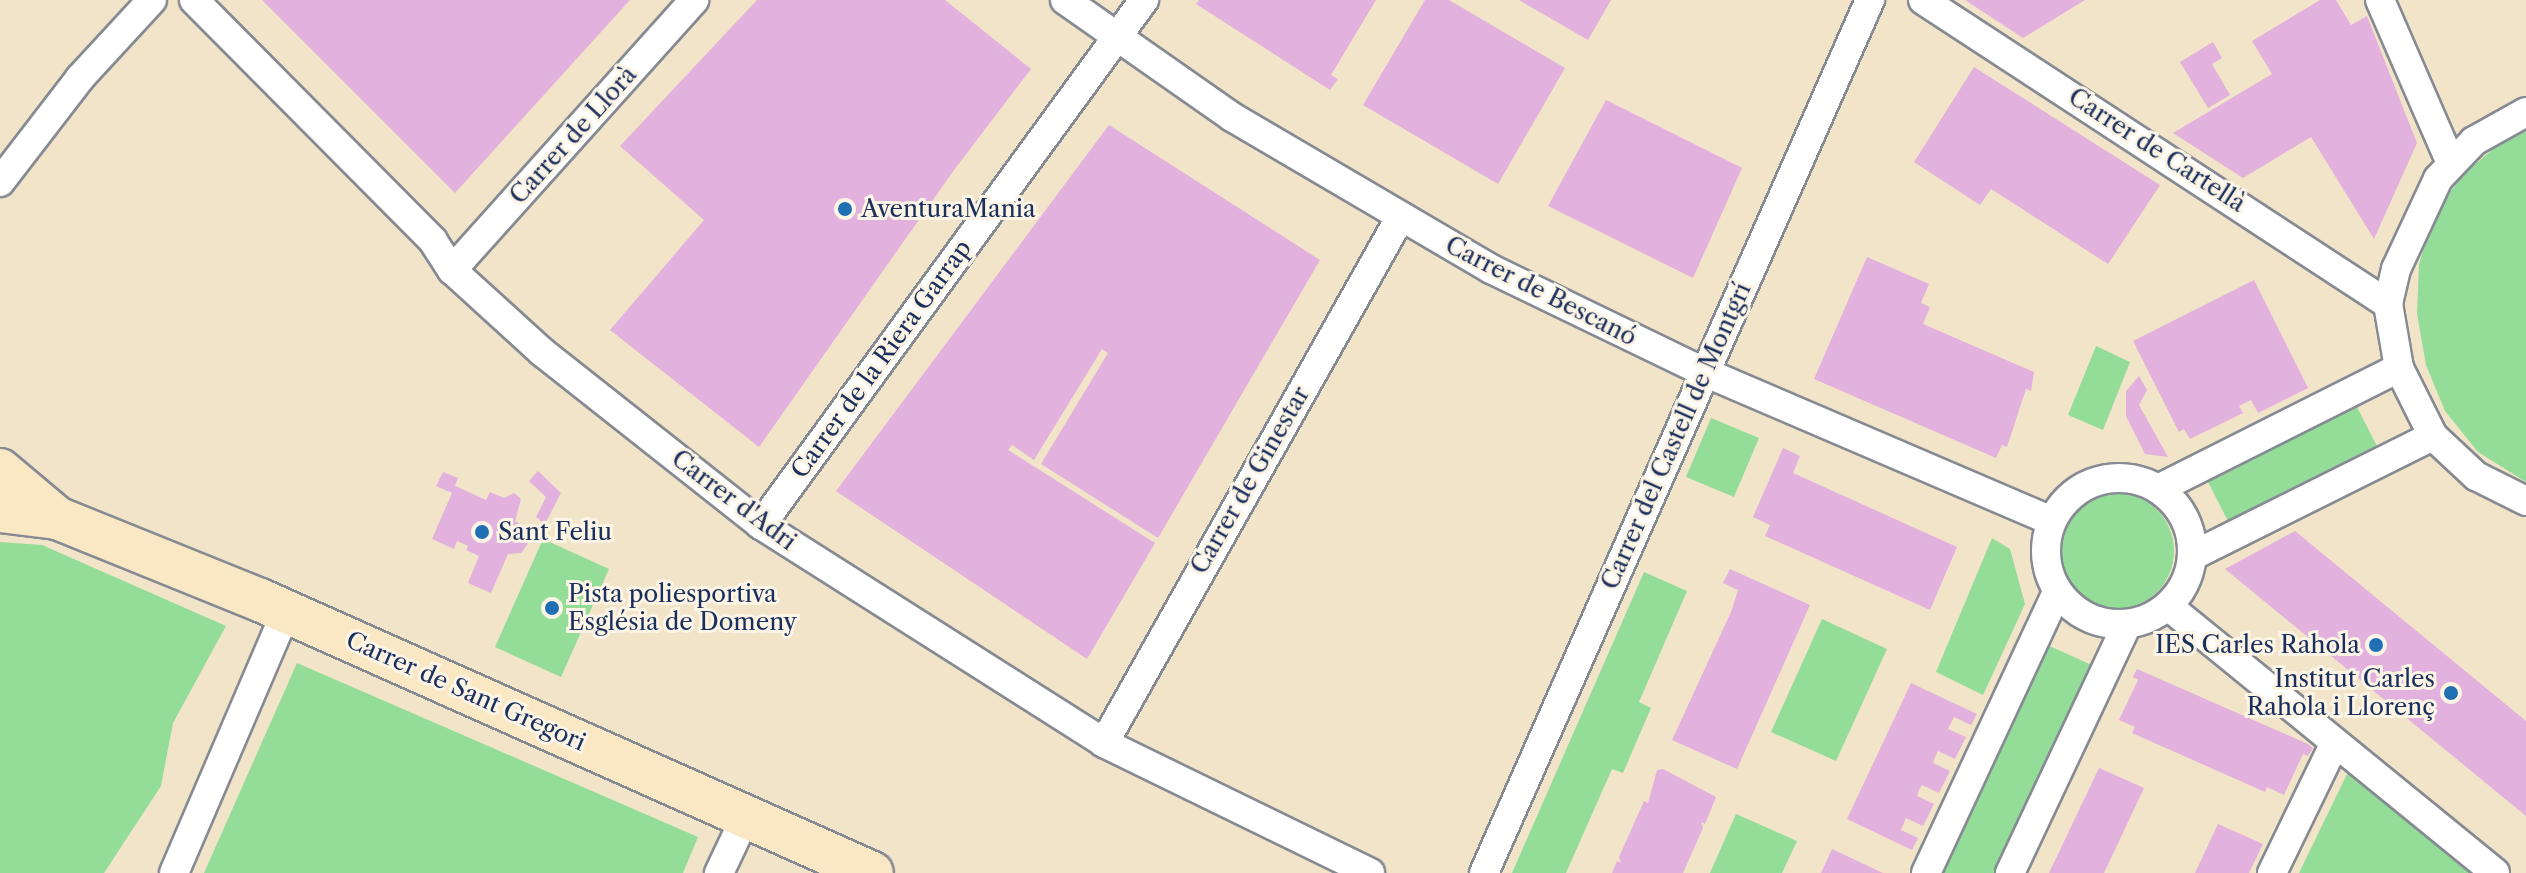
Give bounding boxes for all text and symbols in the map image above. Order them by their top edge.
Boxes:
street label: Carrer de Llorà [504,60,642,210]
street label: Carrer de Cartellà [2063,82,2251,218]
place label: AventuraMania [861,195,1036,223]
marker: AventuraMania [836,200,854,218]
street label: Carrer de Bescanó [1440,230,1642,352]
street label: Carrer de la Riera Garrap [785,234,977,484]
street label: Carrer del Castell de Montgrí [1595,278,1757,594]
street label: Carrer de Ginestar [1185,381,1315,579]
street label: Carrer d'Adri [666,444,802,556]
place label: Sant Feliu [498,518,612,546]
marker: Sant Feliu [473,523,491,541]
place label: Pista poliesportiva Església de Domeny [568,580,797,636]
marker: Pista poliesportiva Església de Domeny [543,599,561,617]
street label: Carrer de Sant Gregori [342,625,590,757]
place label: IES Carles Rahola [2155,631,2360,659]
marker: IES Carles Rahola [2367,636,2385,654]
place label: Institut Carles Rahola i Llorenç [2247,665,2435,721]
marker: Institut Carles Rahola i Llorenç [2442,684,2460,702]

